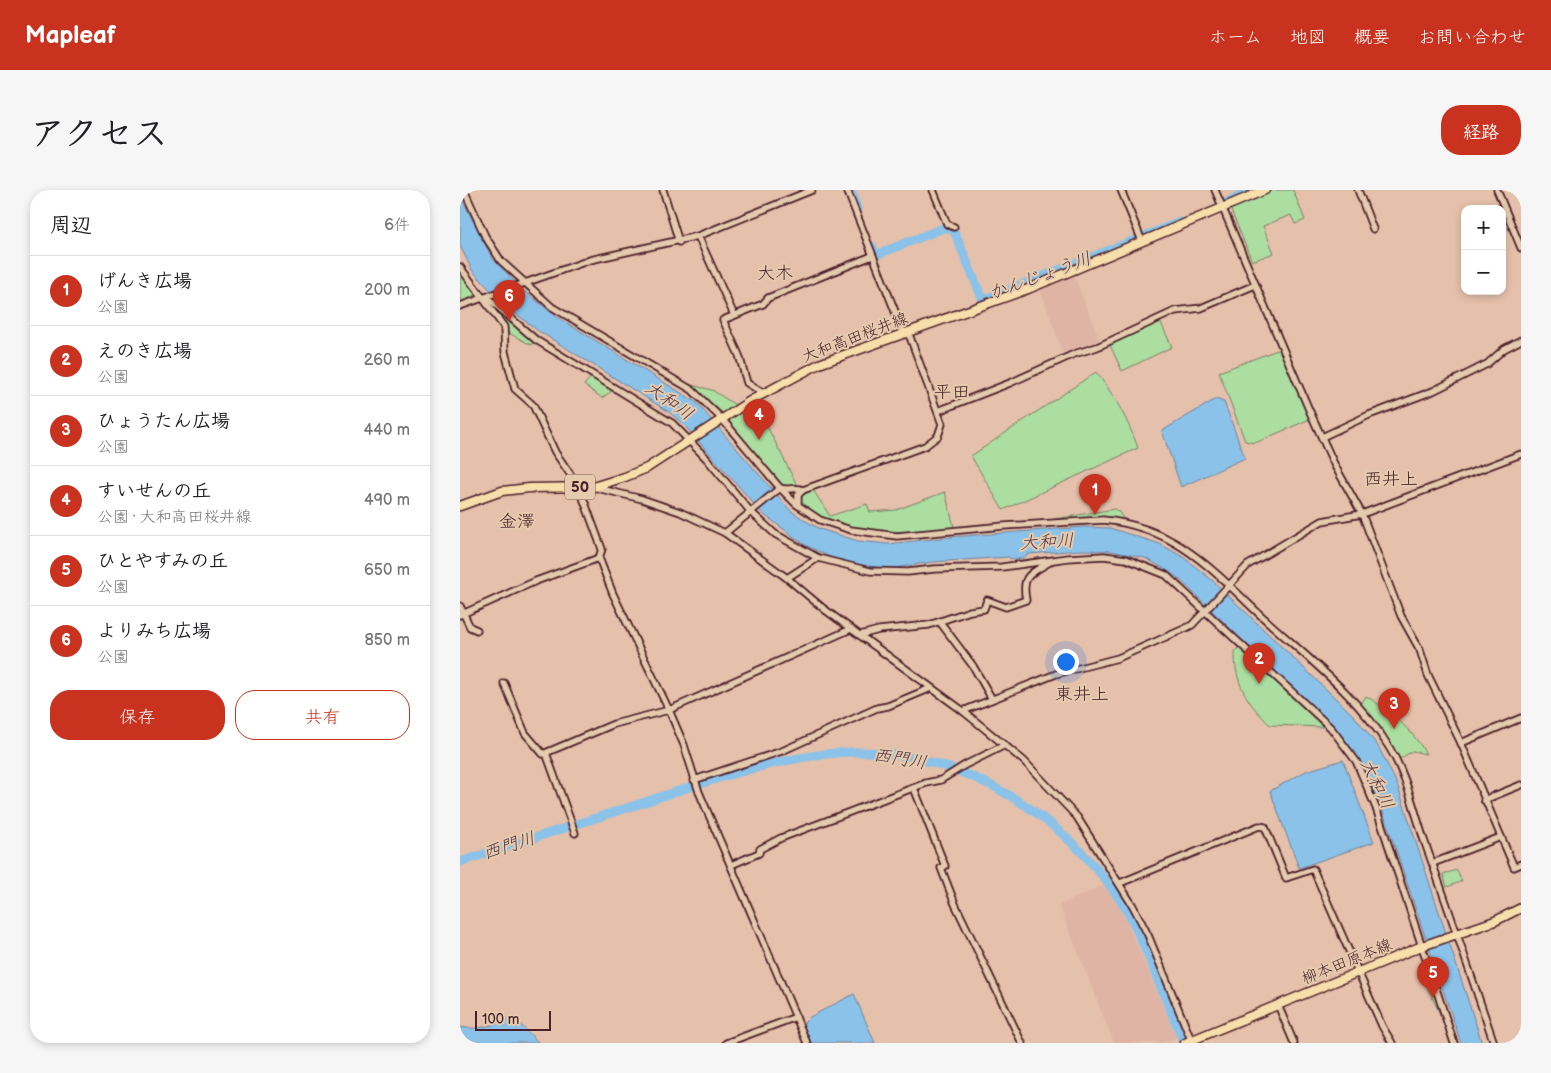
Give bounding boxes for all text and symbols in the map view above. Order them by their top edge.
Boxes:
text: Mapleaf [25,21,116,50]
text: ホーム [1209,27,1262,48]
text: 地図 [1290,27,1326,48]
text: 概要 [1354,27,1390,48]
text: お問い合わせ [1418,27,1526,48]
button: 経路 [1441,105,1521,155]
text: アクセス [30,113,168,156]
map controls [1461,205,1506,295]
button: + [1461,205,1506,250]
text: 周辺 [50,213,92,238]
text: 6件 [384,216,410,235]
water label: かんじょう川 [986,248,1094,304]
button: − [1461,250,1506,295]
district label: 大木 [757,263,793,284]
text: げんき広場 [97,270,192,293]
pin: 6 [493,280,525,321]
text: 1 [63,281,69,300]
text: 200 m [364,281,410,300]
text: 公園 [97,298,129,317]
street label: 大和高田桜井線 [799,309,911,367]
text: えのき広場 [97,340,192,363]
text: 2 [61,351,71,370]
text: 260 m [364,351,410,370]
text: 公園 [97,368,129,387]
water label: 大和川 [641,377,697,425]
district label: 平田 [934,382,970,403]
pin: 4 [743,399,775,440]
text: ひょうたん広場 [97,410,230,433]
text: 3 [61,421,71,440]
text: 440 m [364,421,410,440]
text: 公園 [97,438,129,457]
district label: 西井上 [1364,469,1418,490]
road number: 50 [565,474,595,500]
pin: 1 [1079,474,1111,515]
text: すいせんの丘 [97,480,211,503]
text: 4 [61,491,71,510]
text: 490 m [364,491,410,510]
text: 公園 · 大和高田桜井線 [97,508,251,527]
district label: 金澤 [499,511,535,532]
water label: 大和川 [1019,530,1075,554]
text: ひとやすみの丘 [97,550,228,573]
text: 5 [61,561,71,580]
text: 650 m [364,561,410,580]
text: 公園 [97,578,129,597]
text: よりみち広場 [97,620,211,643]
text: 6 [61,631,71,650]
text: 850 m [365,631,410,650]
pin: 2 [1243,643,1275,684]
text: 公園 [97,648,129,667]
your location [1053,649,1079,675]
district label: 東井上 [1055,684,1109,705]
pin: 3 [1378,688,1410,729]
button: 保存 [50,690,225,740]
button: 共有 [235,690,410,740]
water label: 西門川 [872,744,928,774]
water label: 大和川 [1356,755,1398,813]
water label: 西門川 [480,828,538,864]
street label: 柳本田原本線 [1299,935,1395,989]
pin: 5 [1417,957,1449,998]
scale bar [475,1008,551,1031]
text: 100 m [482,1011,519,1028]

